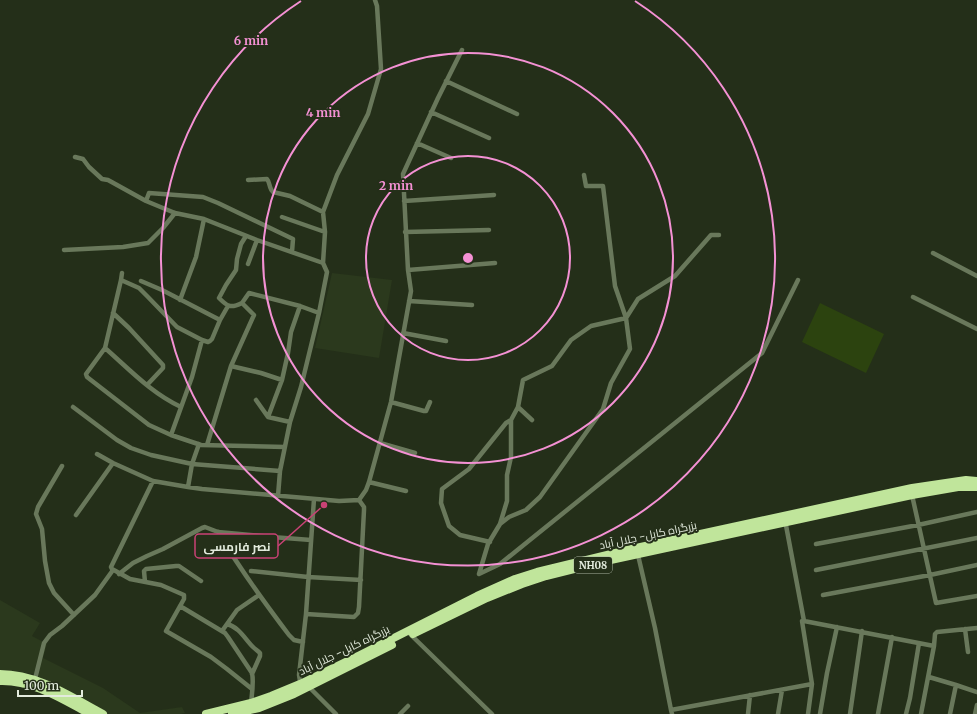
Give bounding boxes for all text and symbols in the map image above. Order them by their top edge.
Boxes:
text: 6 min [234,33,268,48]
text: 4 min [306,105,340,120]
text: 2 min [379,178,413,193]
centre of rings [461,251,475,265]
street label: بزرگراه کابل- جلال آباد [598,518,698,552]
callout: نصر فارمسی [195,534,278,558]
text: نصر فارمسی [204,539,270,555]
road number: NH08 [574,557,612,573]
street label: بزرگراه کابل- جلال آباد [296,622,392,678]
scale bar [18,672,82,698]
text: 100 m [24,678,59,693]

